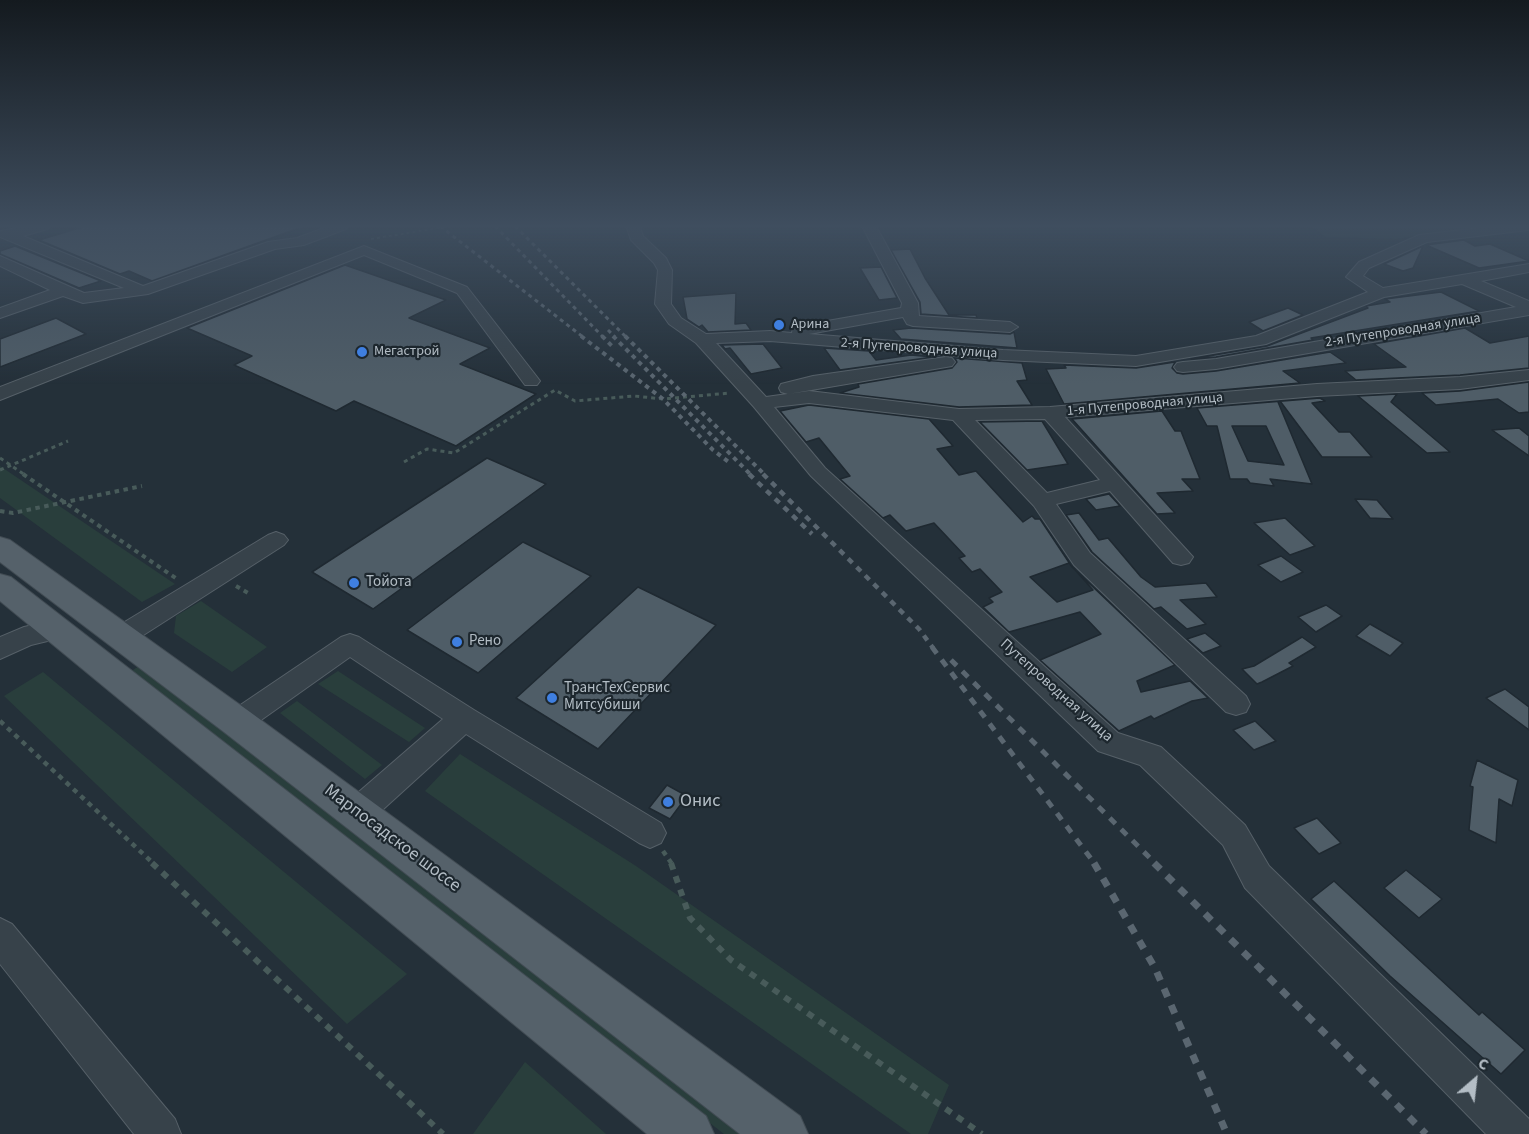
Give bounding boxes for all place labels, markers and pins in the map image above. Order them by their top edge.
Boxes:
place label: Арина [791,317,829,333]
marker: Арина [772,318,786,332]
place label: Мегастрой [374,344,439,360]
marker: Мегастрой [355,345,369,359]
place label: Тойота [366,574,412,592]
marker: Тойота [347,576,361,590]
place label: Рено [469,633,501,651]
marker: Рено [450,635,464,649]
place label: ТрансТехСервис Митсубиши [564,680,670,715]
marker: ТрансТехСервис Митсубиши [545,691,559,705]
place label: Онис [680,791,720,813]
marker: Онис [661,795,675,809]

